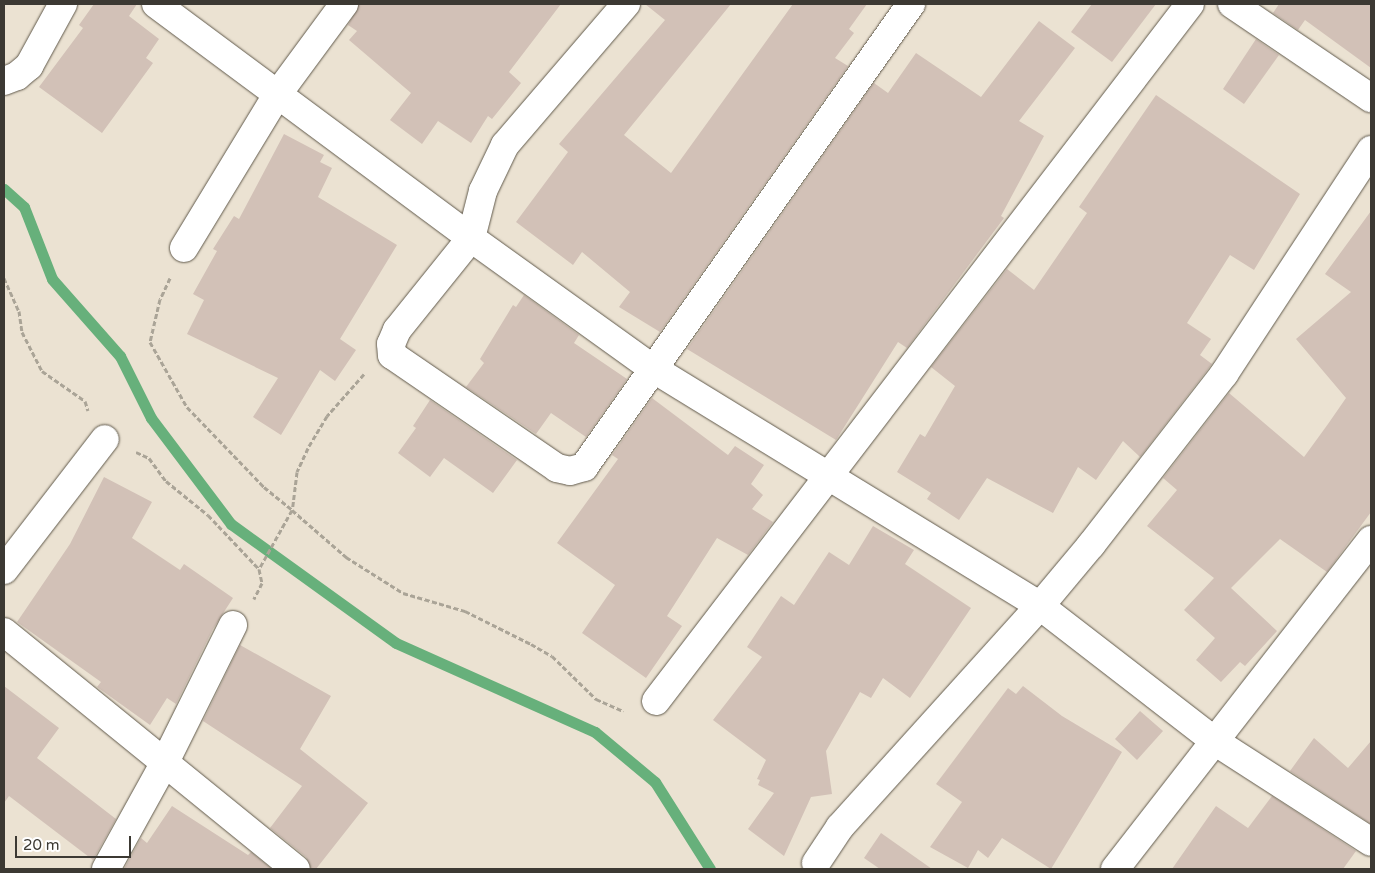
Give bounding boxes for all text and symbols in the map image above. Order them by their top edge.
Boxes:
scale bar [18,826,134,858]
text: 20 m [23,836,60,854]

